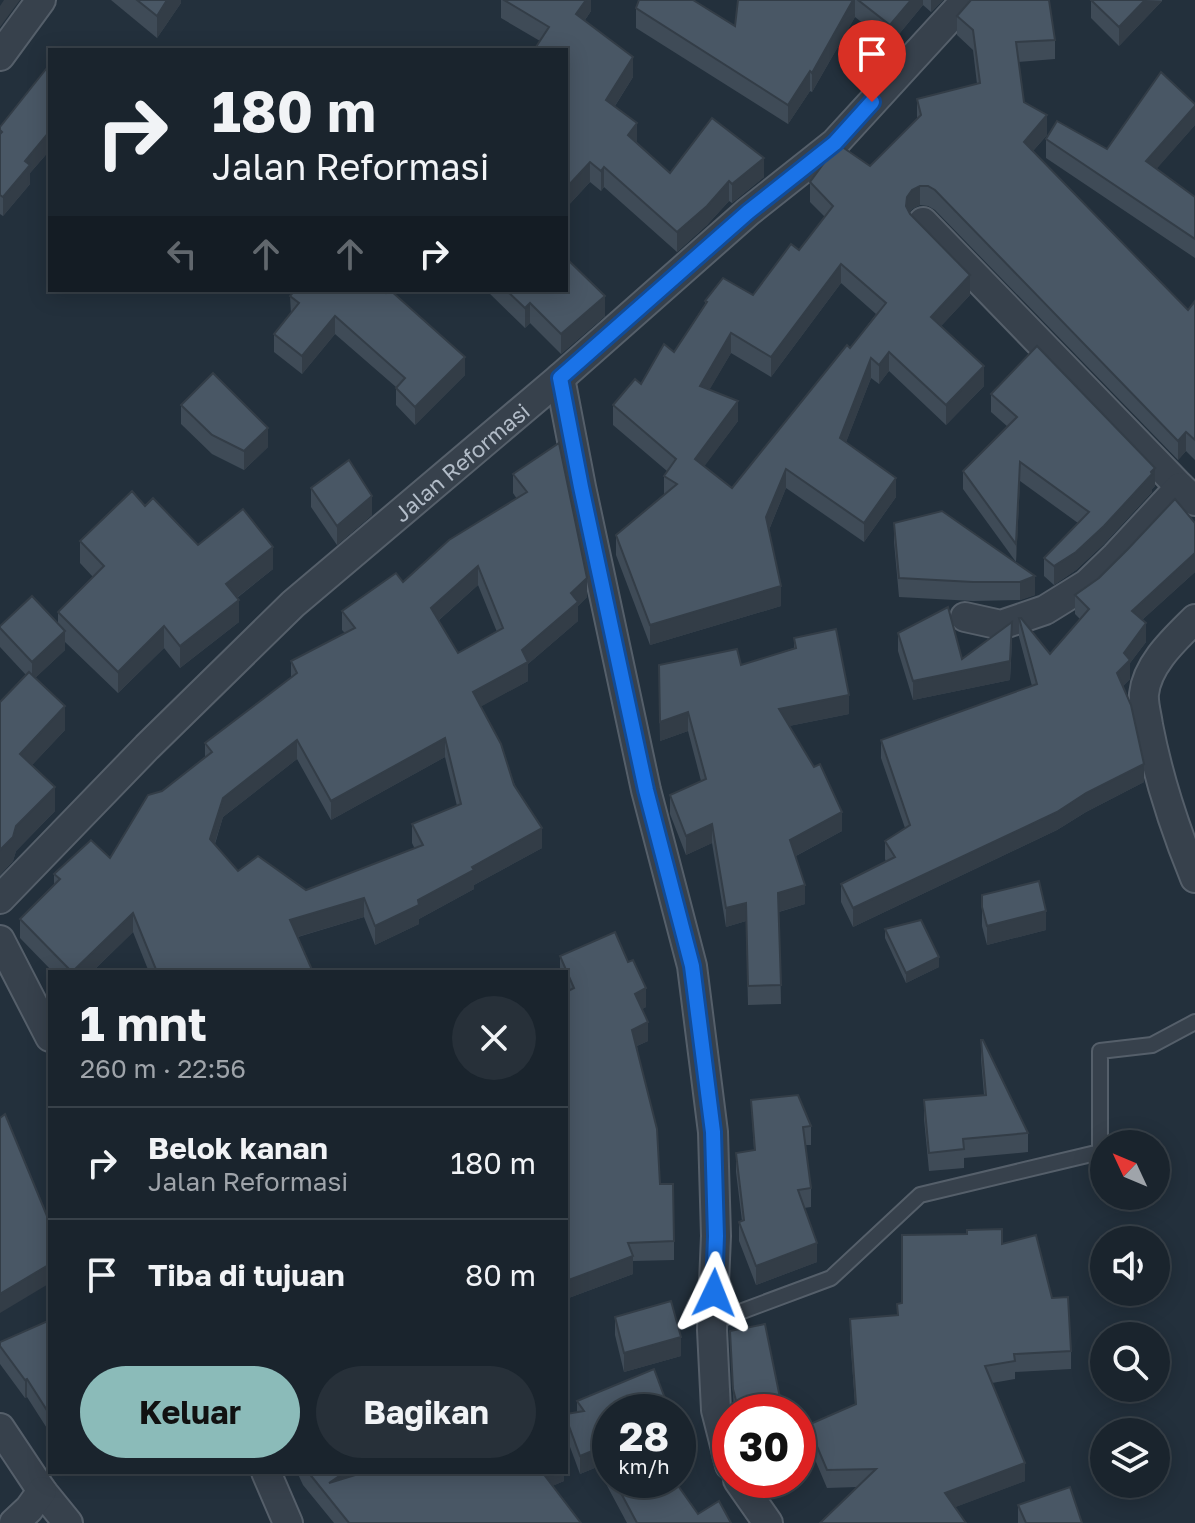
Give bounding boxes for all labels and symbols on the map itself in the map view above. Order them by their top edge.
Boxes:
pin [838,20,906,102]
street label: Jalan Reformasi [388,397,535,527]
north arrow [1090,1130,1170,1210]
position arrow [672,1251,756,1335]
speed limit sign: 30 [712,1394,816,1498]

